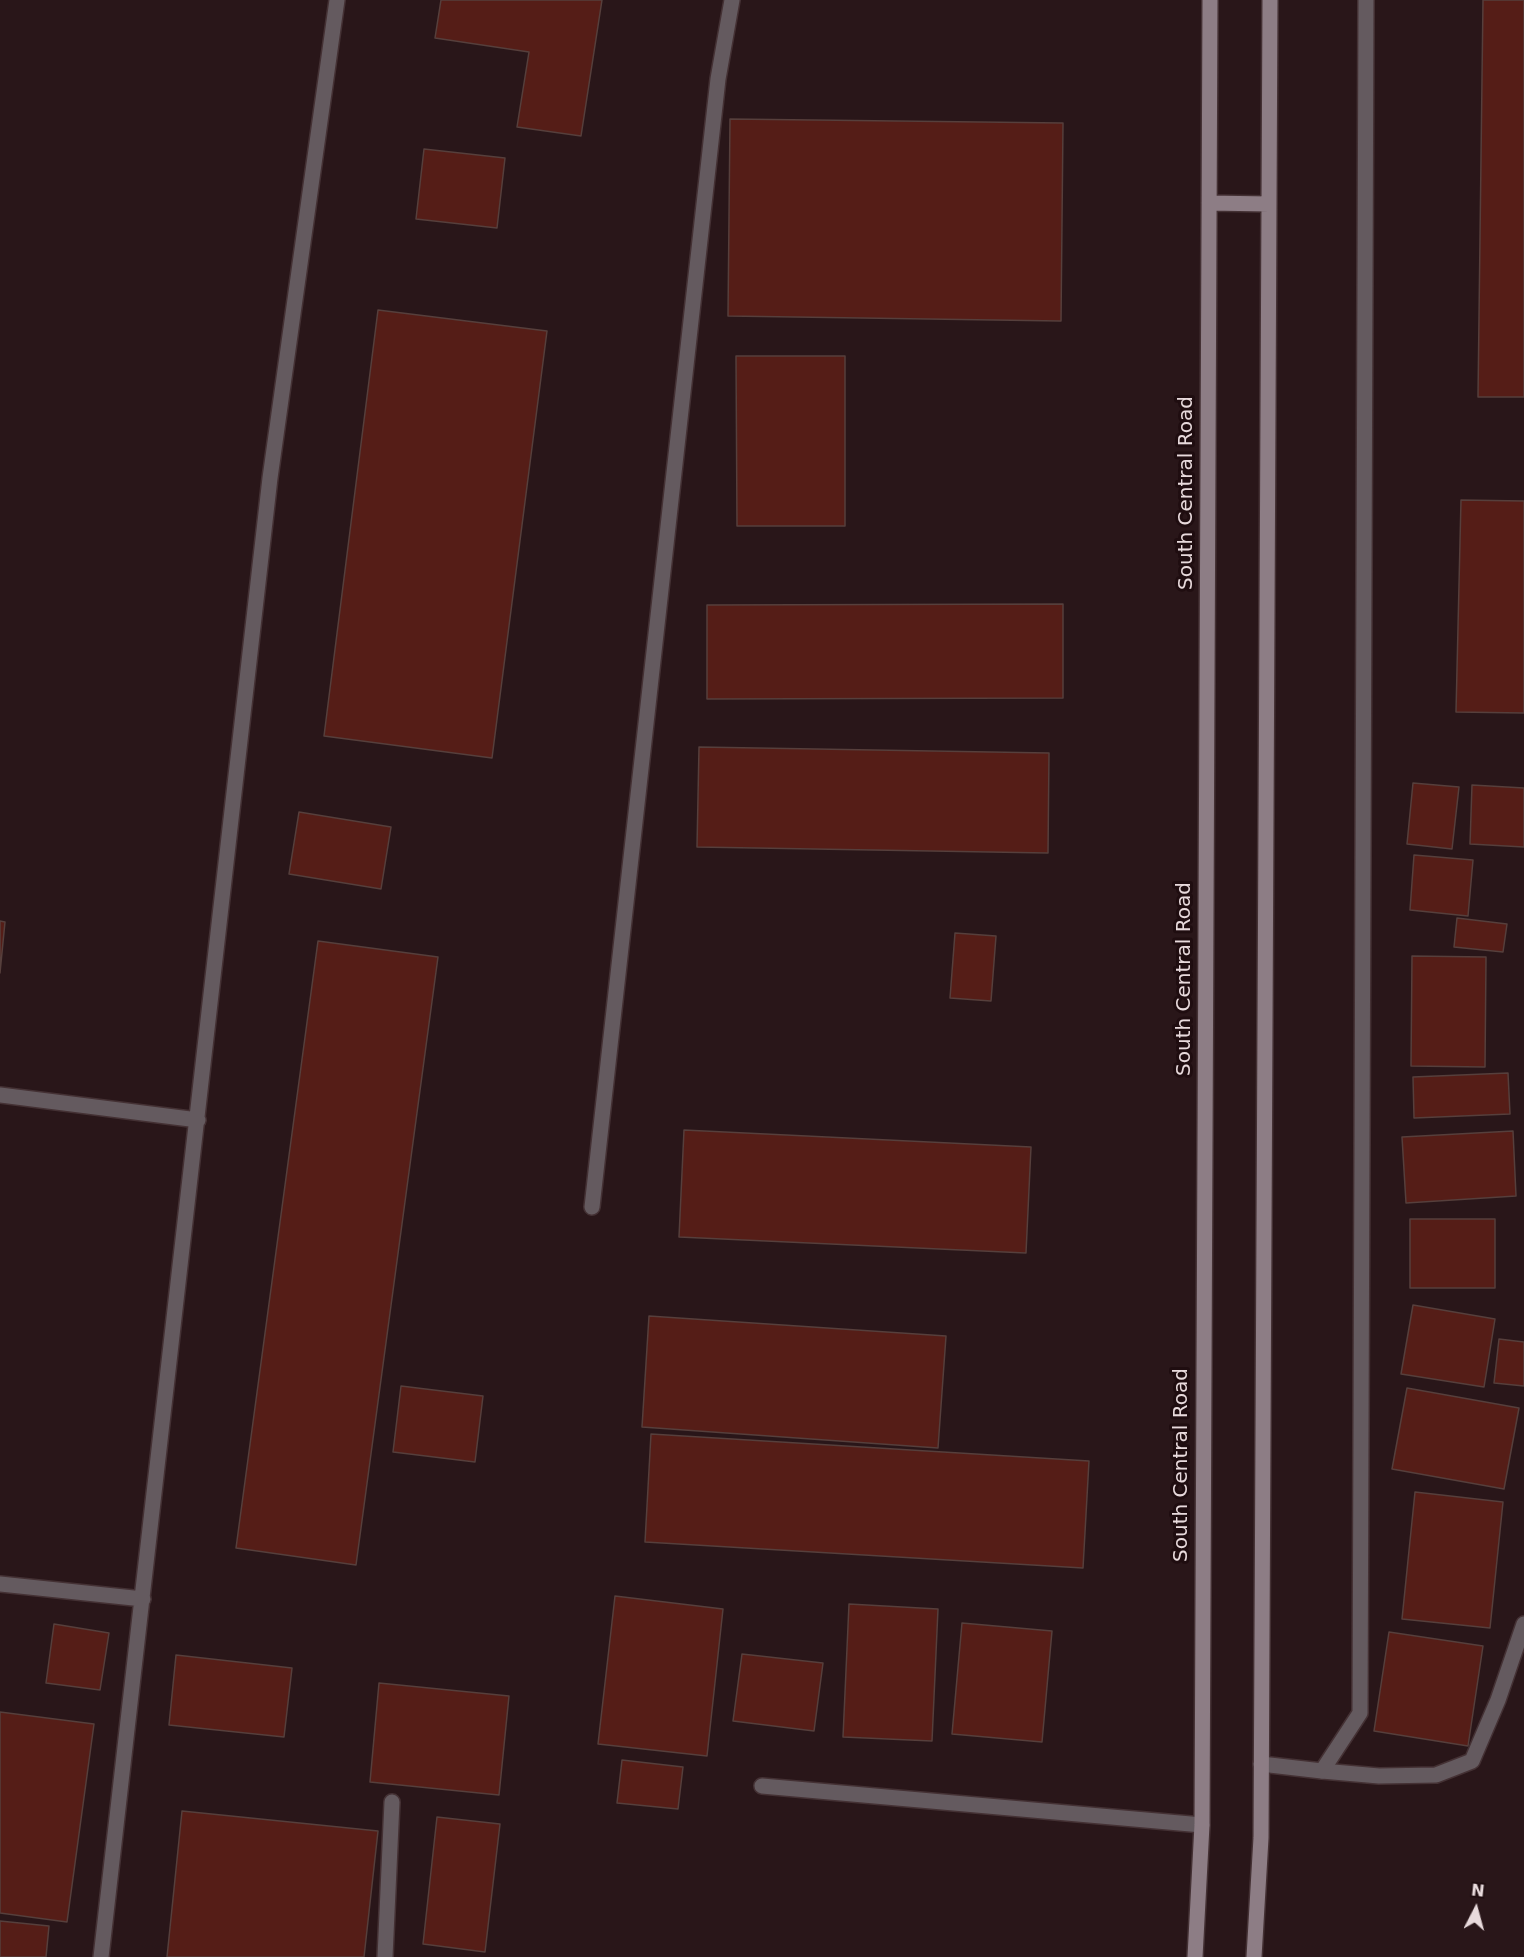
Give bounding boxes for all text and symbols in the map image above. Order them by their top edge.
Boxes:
street label: South Central Road [1175,396,1199,590]
street label: South Central Road [1173,882,1197,1076]
street label: South Central Road [1170,1368,1194,1562]
north arrow [1446,1879,1506,1939]
text: N [1470,1880,1486,1901]

